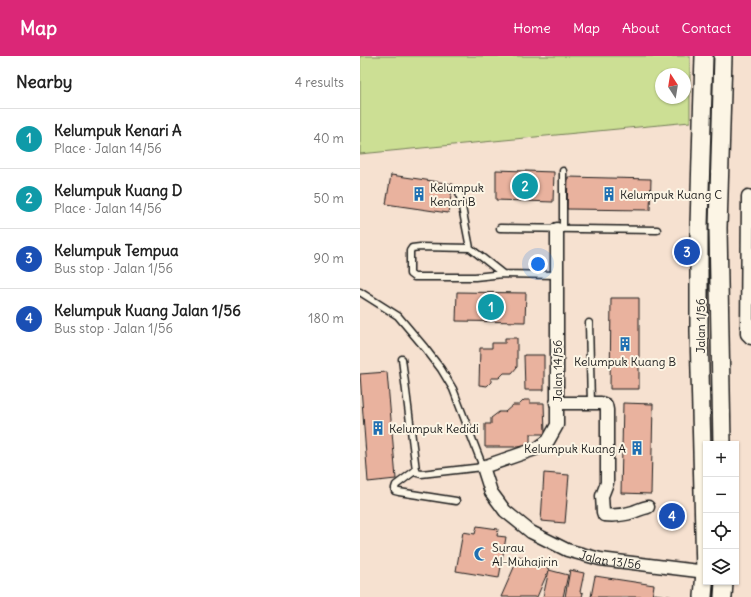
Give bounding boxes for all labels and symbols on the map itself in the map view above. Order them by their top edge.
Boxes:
north arrow [655,68,691,104]
pin: 2 [512,171,538,201]
place label: Kelumpuk Kenari B [430,180,484,209]
building icon: Kelumpuk Kenari B [411,186,427,202]
building icon: Kelumpuk Kuang C [601,186,617,202]
place label: Kelumpuk Kuang C [620,187,722,202]
pin: 3 [674,237,700,267]
your location [528,254,548,274]
pin: 1 [478,292,504,322]
street label: Jalan 1/56 [693,298,708,354]
building icon: Kelumpuk Kuang B [617,336,633,352]
street label: Jalan 14/56 [550,340,565,402]
place label: Kelumpuk Kuang B [574,354,676,369]
building icon: Kelumpuk Kedidi [370,420,386,436]
place label: Kelumpuk Kedidi [389,421,479,436]
building icon: Kelumpuk Kuang A [629,440,645,456]
place label: Kelumpuk Kuang A [524,441,626,456]
pin: 4 [659,501,685,531]
place label: Surau Al-Muhajirin [492,540,558,569]
mosque icon: Surau Al-Muhajirin [473,546,489,562]
street label: Jalan 13/56 [578,546,642,572]

